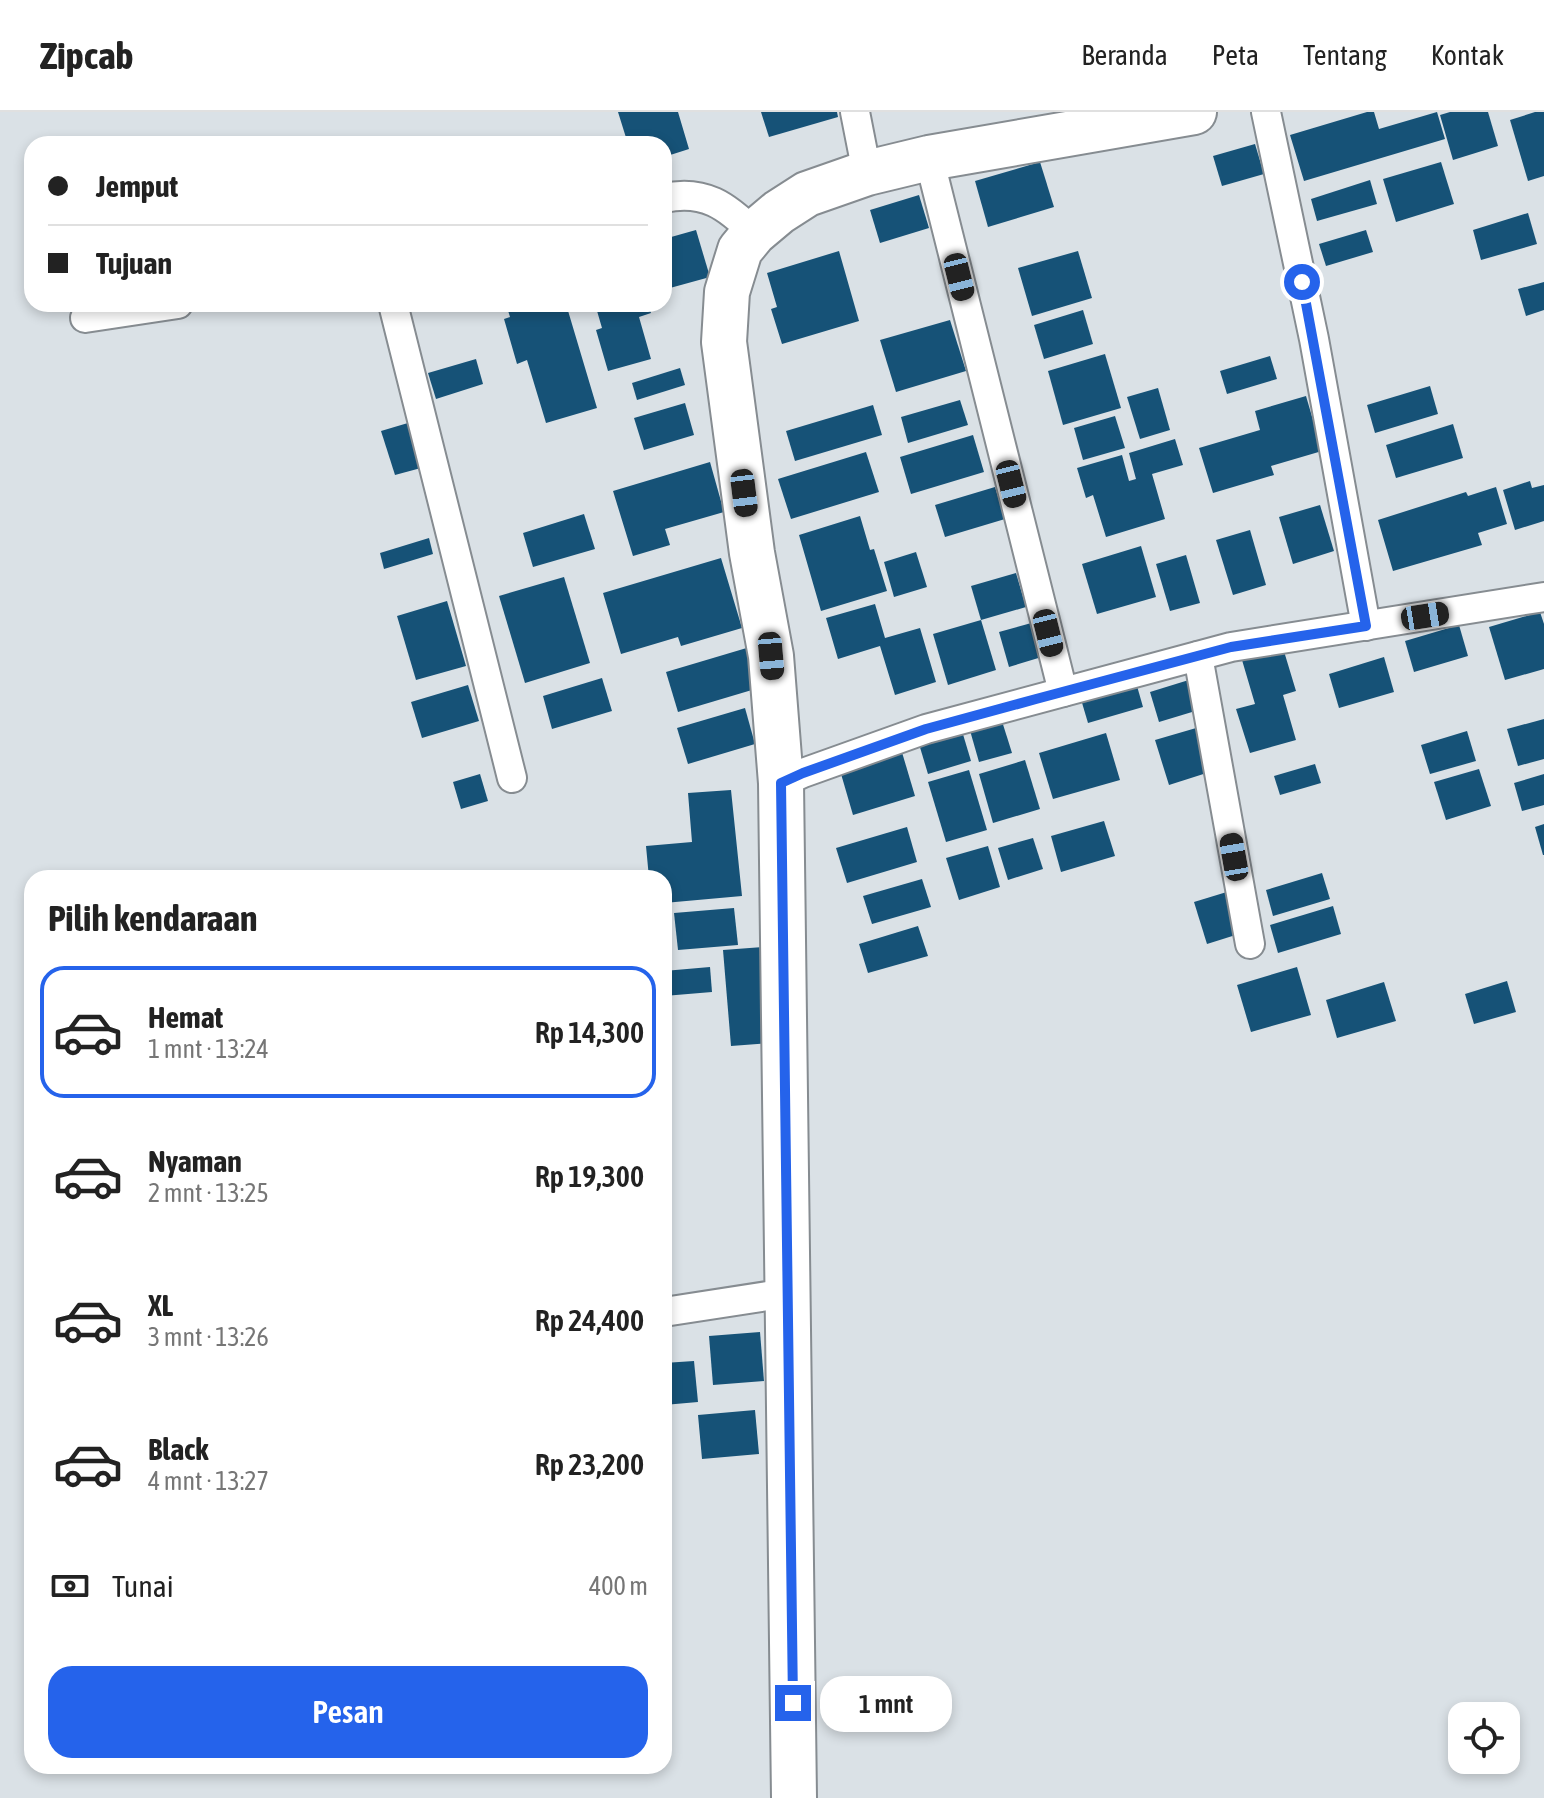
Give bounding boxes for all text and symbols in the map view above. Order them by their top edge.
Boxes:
text: Zipcab [40,34,134,77]
text: Beranda [1081,39,1168,71]
text: Peta [1212,39,1259,71]
text: Tentang [1303,39,1387,71]
text: Kontak [1431,39,1504,71]
text: Jemput [96,169,178,203]
text: Tujuan [96,246,172,280]
car [942,251,976,303]
route start [1284,264,1320,300]
car [994,458,1028,510]
car [729,468,759,518]
car [1399,600,1451,632]
car [1031,607,1065,659]
car [757,631,785,681]
car [1218,831,1250,883]
text: Pilih kendaraan [48,897,257,939]
icon: car [52,996,124,1068]
text: Hemat [148,1000,223,1034]
text: Rp 14,300 [535,1015,644,1049]
text: 1 mnt · 13:24 [148,1034,269,1064]
icon: car [52,1140,124,1212]
text: Nyaman [148,1144,242,1178]
text: Rp 19,300 [535,1159,644,1193]
text: 2 mnt · 13:25 [148,1178,269,1208]
icon: car [52,1284,124,1356]
text: XL [148,1288,173,1322]
text: Rp 24,400 [535,1303,644,1337]
text: 3 mnt · 13:26 [148,1322,269,1352]
icon: car [52,1428,124,1500]
text: Black [148,1432,208,1466]
text: Rp 23,200 [535,1447,644,1481]
text: 4 mnt · 13:27 [148,1466,269,1496]
icon: cash [48,1564,92,1608]
text: Tunai [112,1569,174,1603]
text: 400 m [589,1571,648,1601]
button: Pesan [48,1666,648,1758]
callout: 1 mnt [821,1675,953,1731]
route end [775,1685,811,1721]
text: 1 mnt [859,1689,913,1719]
map controls [1448,1702,1520,1774]
button: locate [1448,1702,1520,1774]

